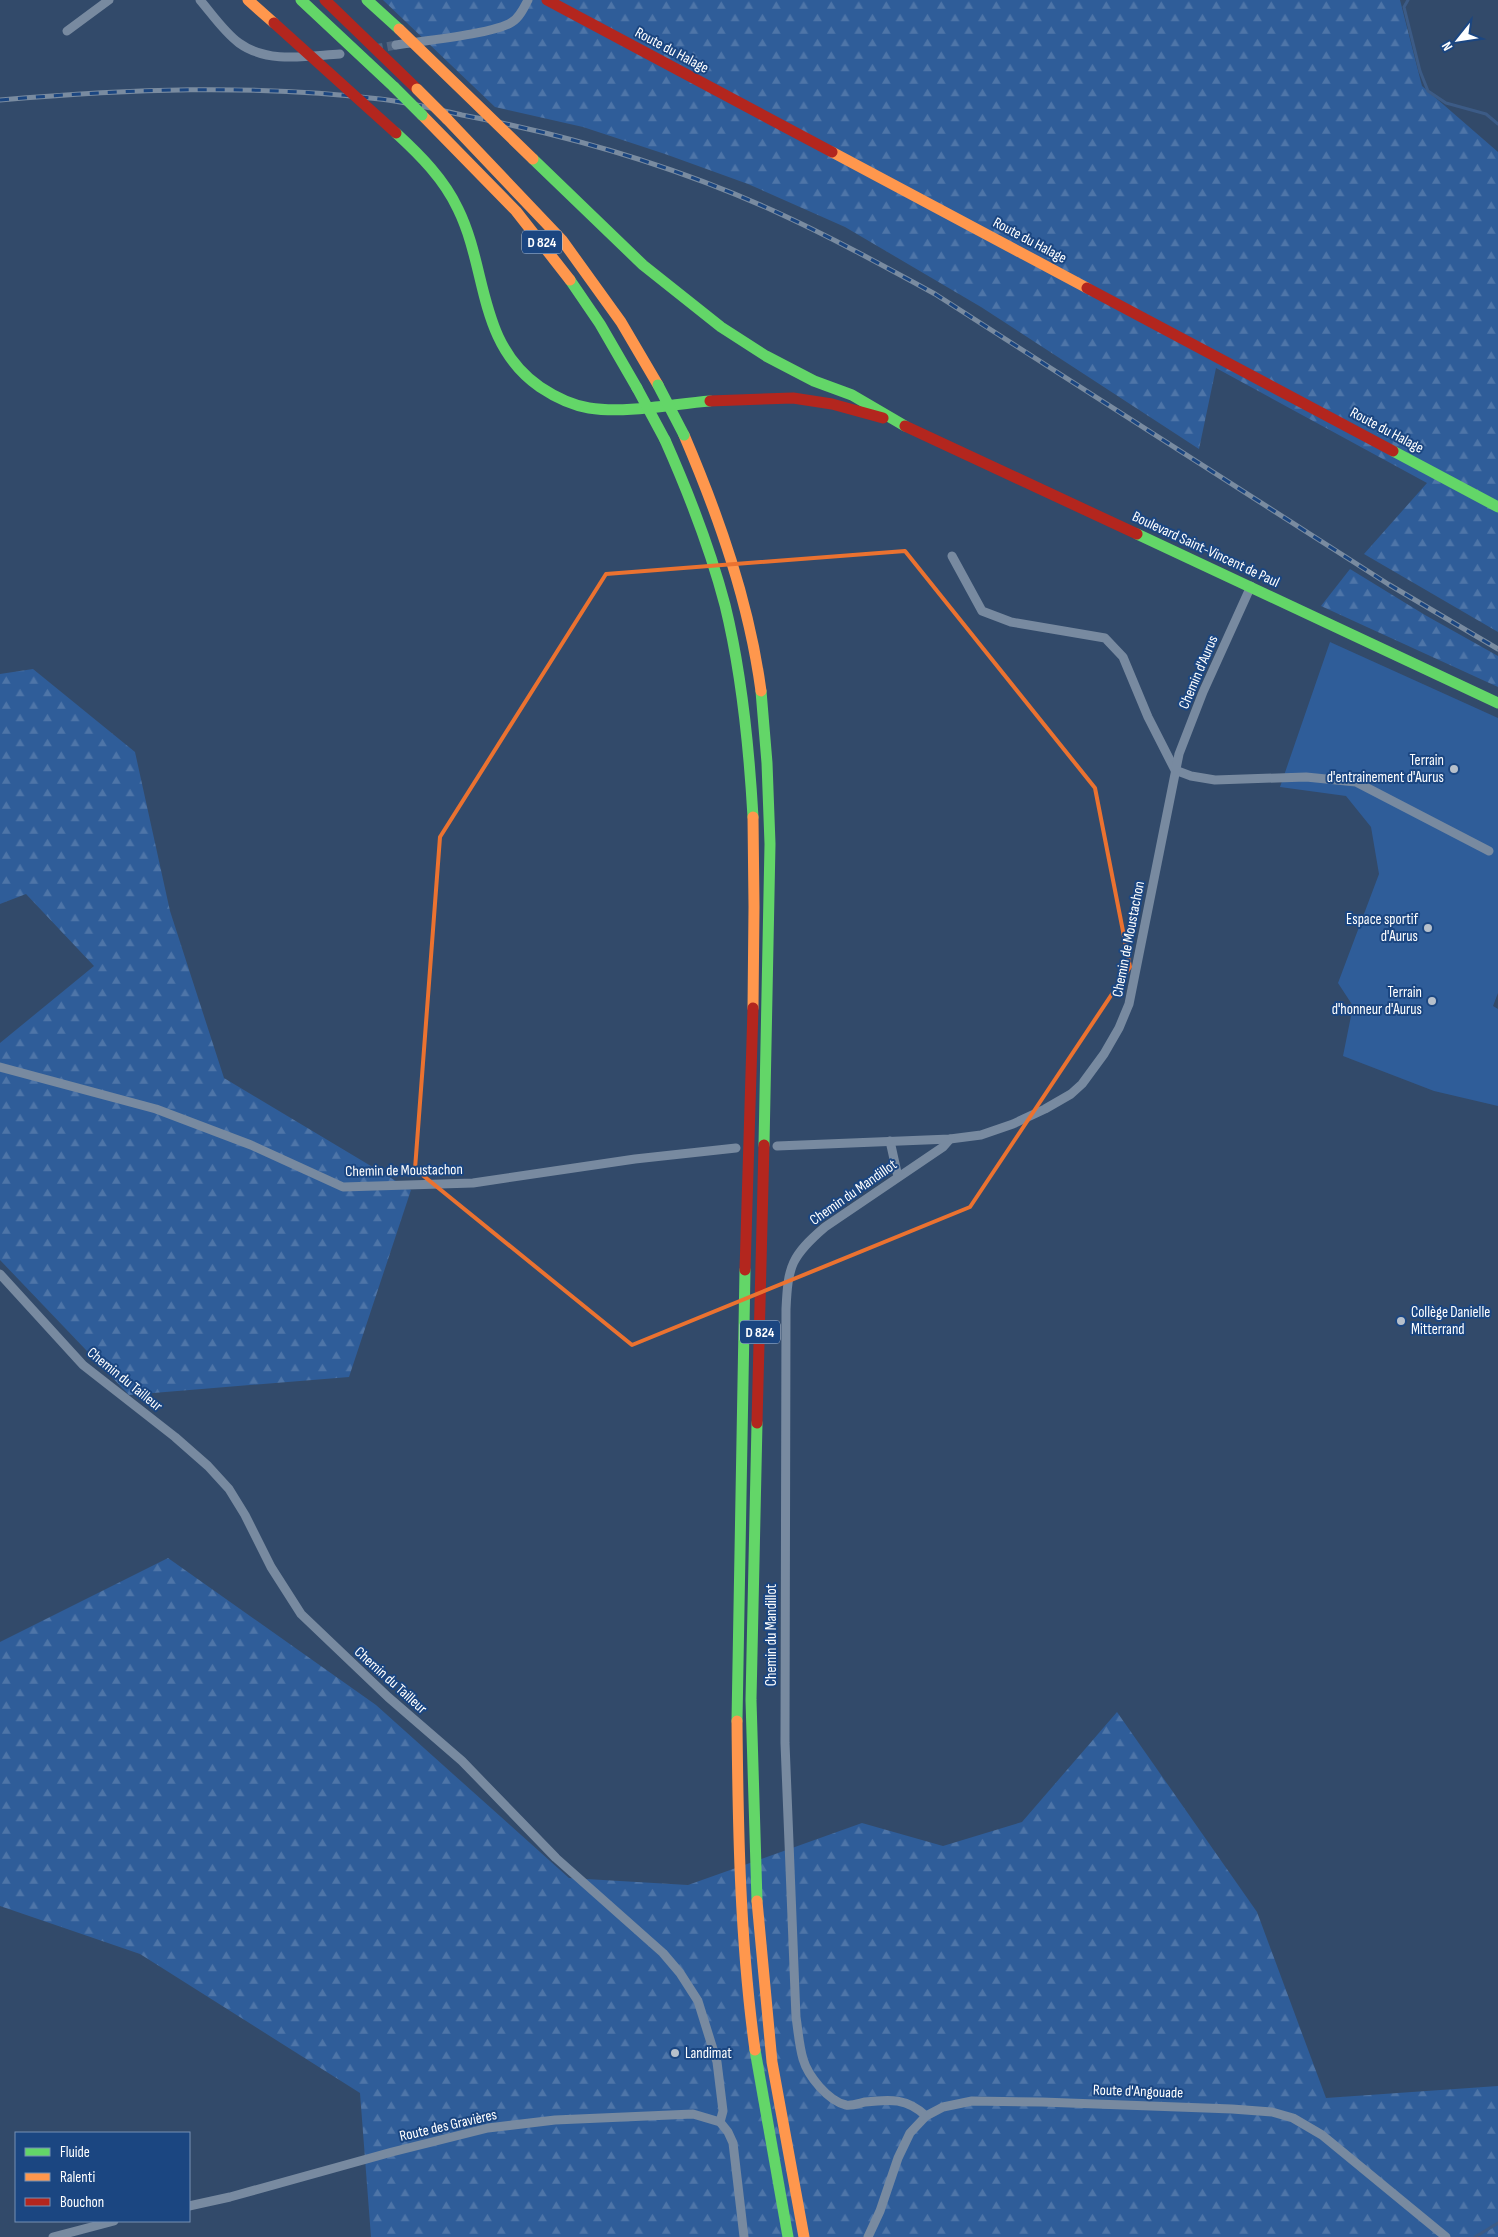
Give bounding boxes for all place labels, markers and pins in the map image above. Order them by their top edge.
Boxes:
place label: Terrain d'entrainement d'Aurus [1327,751,1444,787]
marker: Terrain d'entrainement d'Aurus [1448,763,1460,775]
place label: Espace sportif d'Aurus [1346,910,1419,946]
marker: Espace sportif d'Aurus [1422,922,1434,934]
place label: Terrain d'honneur d'Aurus [1332,983,1422,1019]
marker: Terrain d'honneur d'Aurus [1426,995,1438,1007]
place label: Collège Danielle Mitterrand [1411,1303,1490,1339]
marker: Collège Danielle Mitterrand [1395,1315,1407,1327]
place label: Landimat [685,2044,732,2063]
marker: Landimat [669,2047,681,2059]

